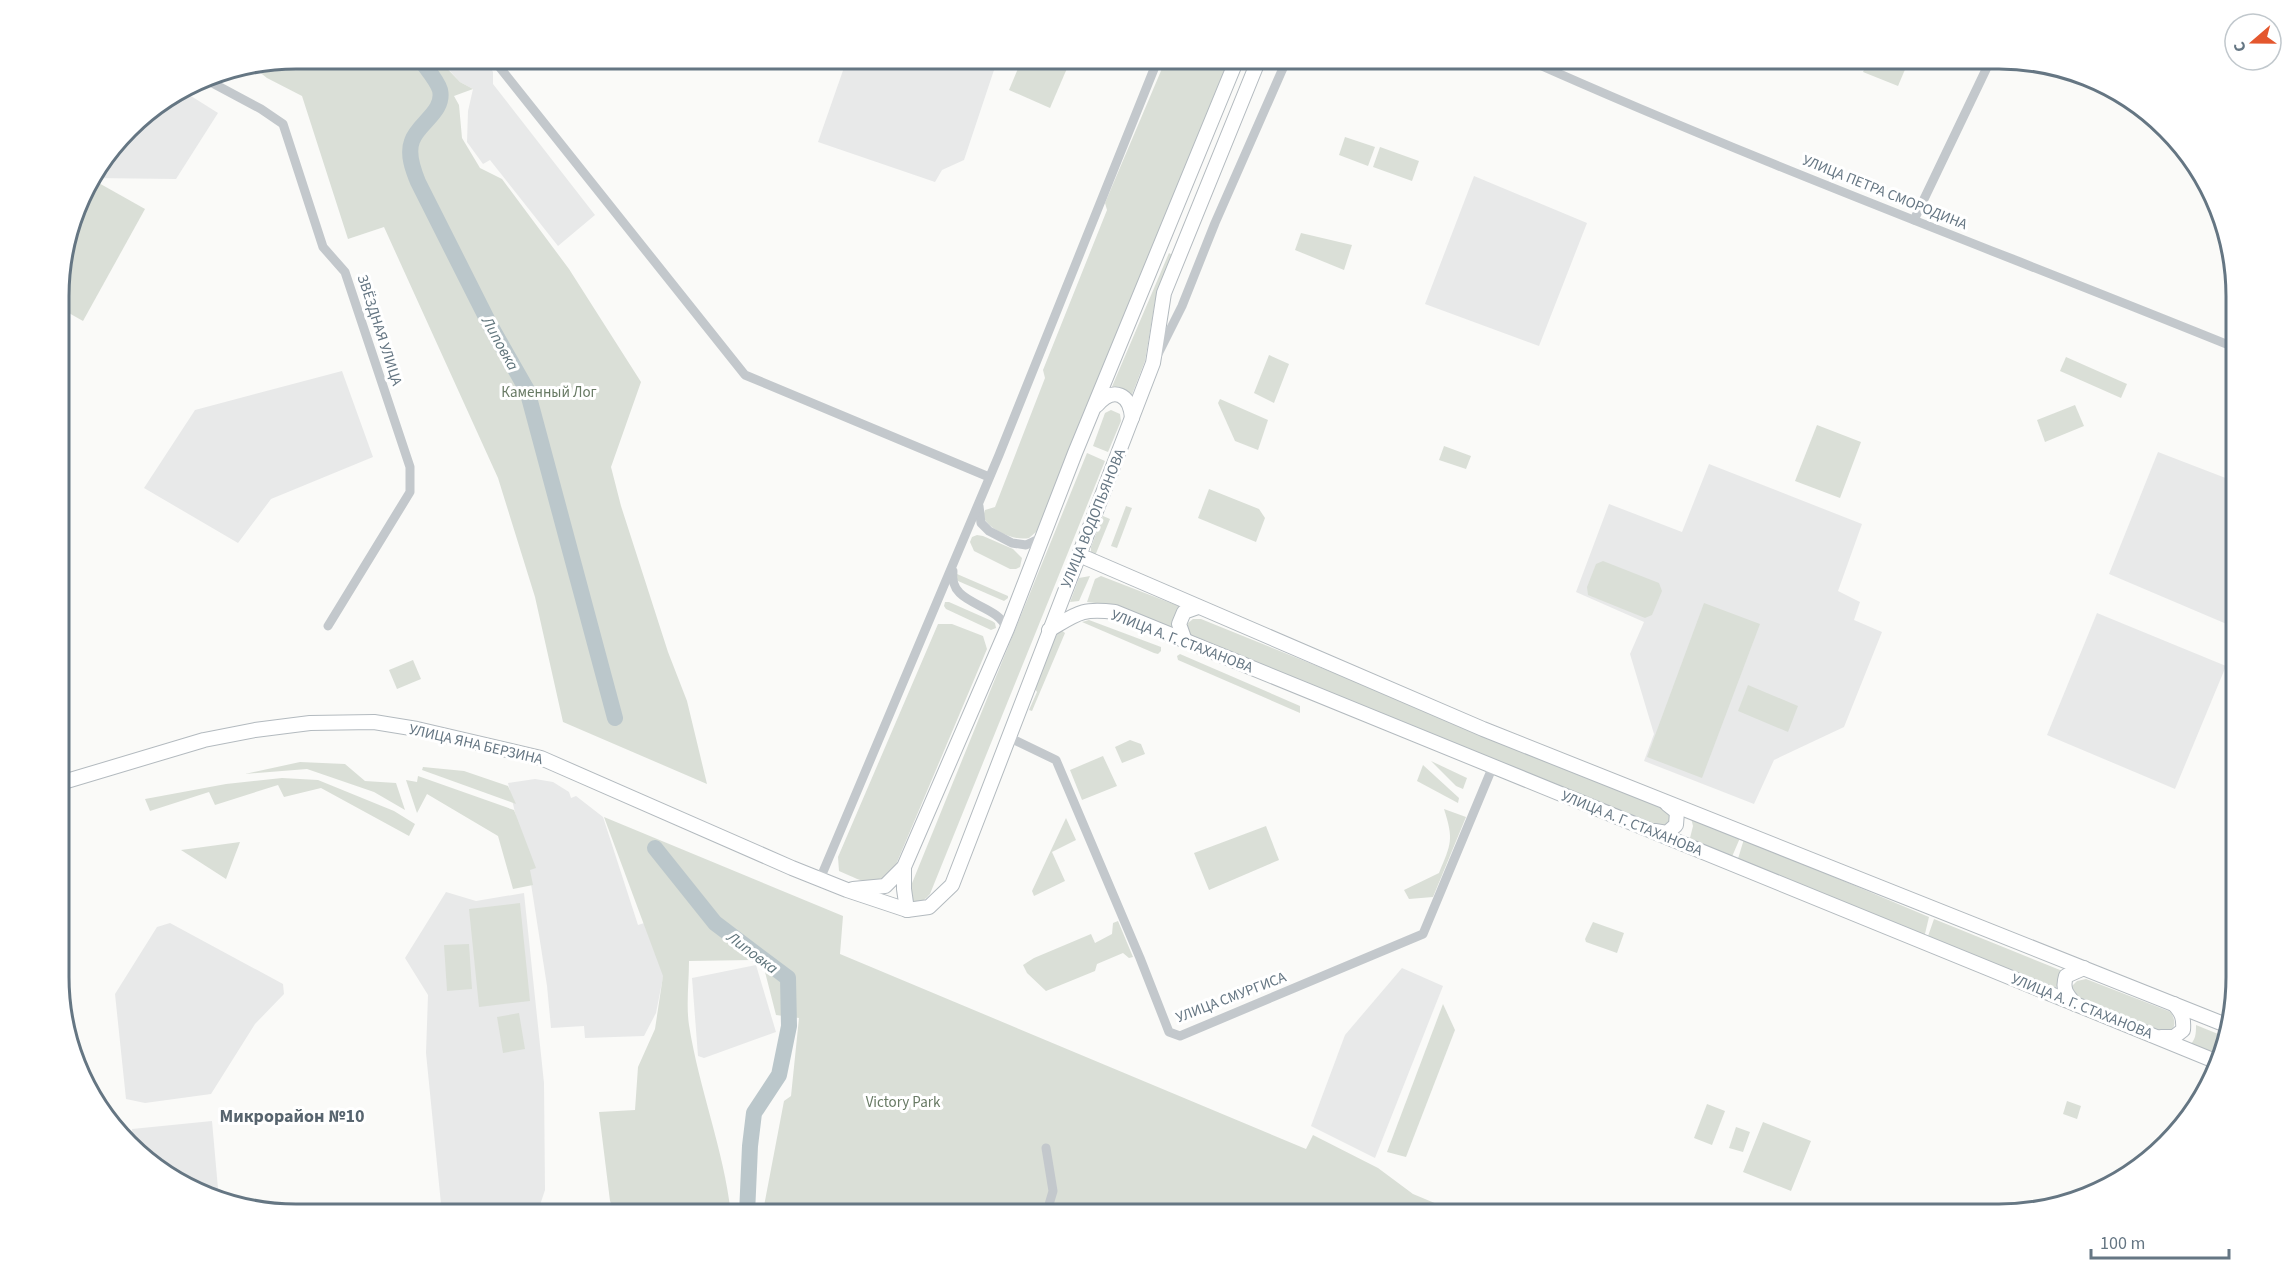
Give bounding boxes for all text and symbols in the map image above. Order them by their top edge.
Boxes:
north arrow [2223,12,2283,72]
text: С [2228,39,2252,55]
street label: УЛИЦА ПЕТРА СМОРОДИНА [1799,150,1971,236]
street label: ЗВЁЗДНАЯ УЛИЦА [352,272,408,389]
water label: Липовка [476,312,524,375]
park label: Каменный Лог [501,382,597,403]
street label: УЛИЦА ВОДОПЬЯНОВА [1056,445,1131,591]
street label: УЛИЦА А. Г. СТАХАНОВА [1108,605,1257,679]
street label: УЛИЦА ЯНА БЕРЗИНА [407,719,546,770]
street label: УЛИЦА А. Г. СТАХАНОВА [1558,786,1706,862]
water label: Липовка [722,926,783,979]
street label: УЛИЦА СМУРГИСА [1173,966,1290,1028]
street label: УЛИЦА А. Г. СТАХАНОВА [2008,969,2156,1045]
park label: Victory Park [866,1092,941,1113]
district label: Микрорайон №10 [220,1104,364,1129]
scale bar [2091,1222,2229,1260]
text: 100 m [2100,1231,2145,1256]

